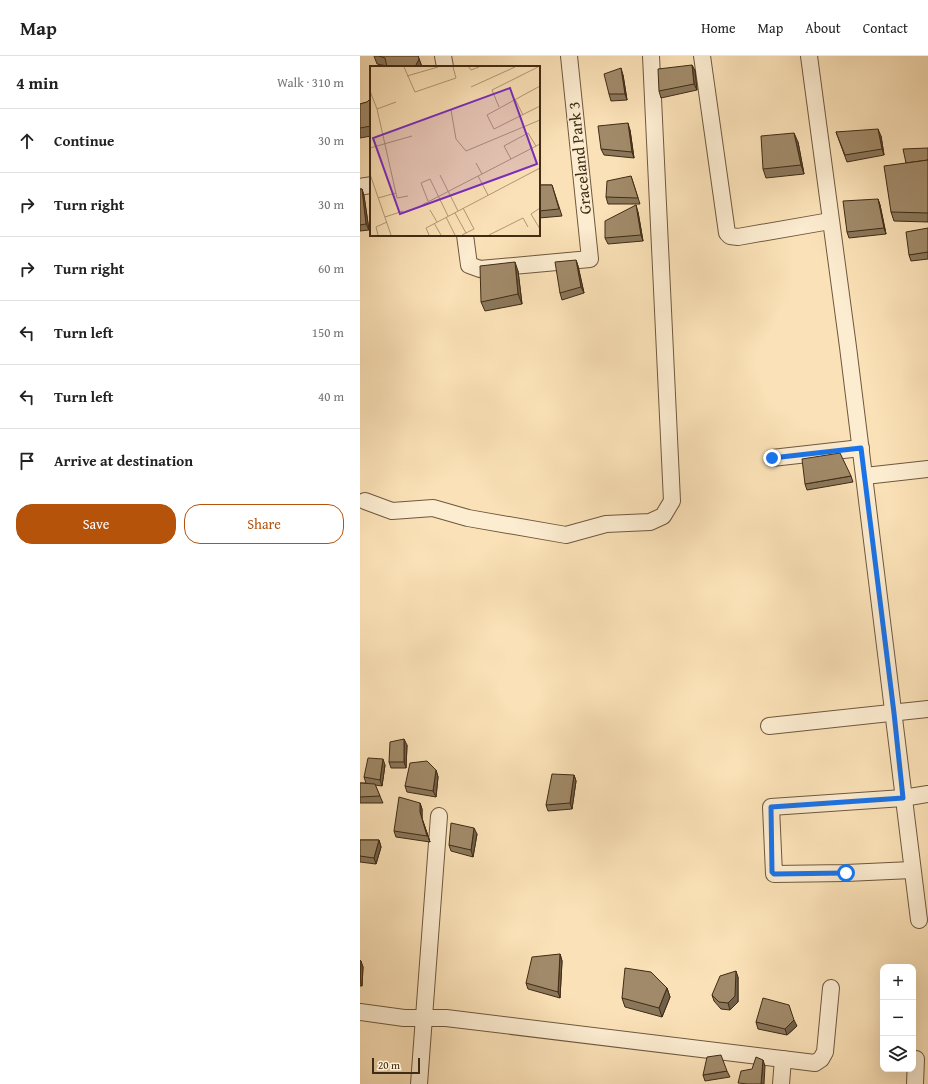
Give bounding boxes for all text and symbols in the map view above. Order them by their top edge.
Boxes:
text: Map [20,14,57,42]
text: Home [701,18,736,38]
text: Map [758,18,783,38]
text: About [805,18,841,38]
text: Contact [863,18,908,38]
inset map [370,66,540,236]
text: 4 min [16,70,58,95]
text: Walk · 310 m [277,73,344,92]
street label: Graceland Park 3 [561,100,597,216]
icon: ahead [16,130,38,152]
text: Continue [54,130,115,151]
text: 30 m [318,131,344,150]
icon: right [16,194,38,216]
text: Turn right [54,194,125,215]
text: 30 m [318,195,344,214]
icon: right [16,258,38,280]
text: Turn right [54,258,125,279]
text: 60 m [318,259,344,278]
icon: left [16,322,38,344]
text: Turn left [54,322,113,343]
text: 150 m [312,323,344,342]
icon: left [16,386,38,408]
text: Turn left [54,386,113,407]
text: 40 m [318,387,344,406]
route end [763,449,781,467]
icon: arrive [16,450,38,472]
text: Arrive at destination [54,450,193,471]
button: Save [16,504,176,544]
button: Share [184,504,344,544]
route start [837,864,855,882]
map controls [880,964,916,1072]
button: + [880,964,916,1000]
button: − [880,1000,916,1036]
button: layers [880,1036,916,1072]
scale bar [372,1056,420,1075]
text: 20 m [378,1057,400,1073]

